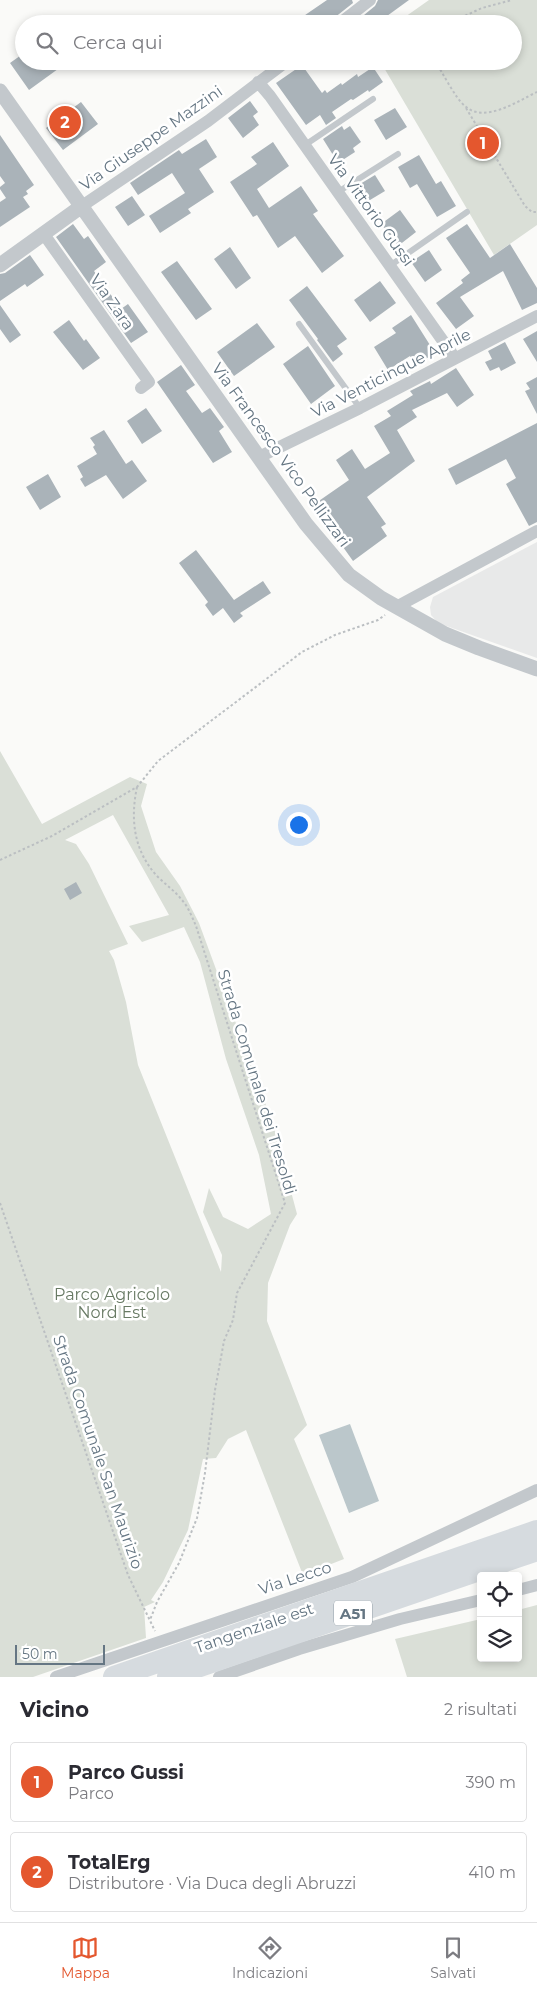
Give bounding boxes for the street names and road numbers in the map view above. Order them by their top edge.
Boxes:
street label: Via Giuseppe Mazzini [76,82,226,194]
street label: Via Vittorio Gussi [324,150,418,270]
street label: Via Zara [86,270,138,334]
street label: Via Venticinque Aprile [308,324,474,422]
street label: Via Francesco Vico Pellizzari [208,359,354,551]
street label: Strada Comunale dei Tresoldi [214,967,300,1197]
street label: Strada Comunale San Maurizio [49,1333,147,1571]
street label: Via Lecco [256,1557,334,1599]
street label: Tangenziale est [192,1599,316,1657]
road number: A51 [334,1600,372,1626]

